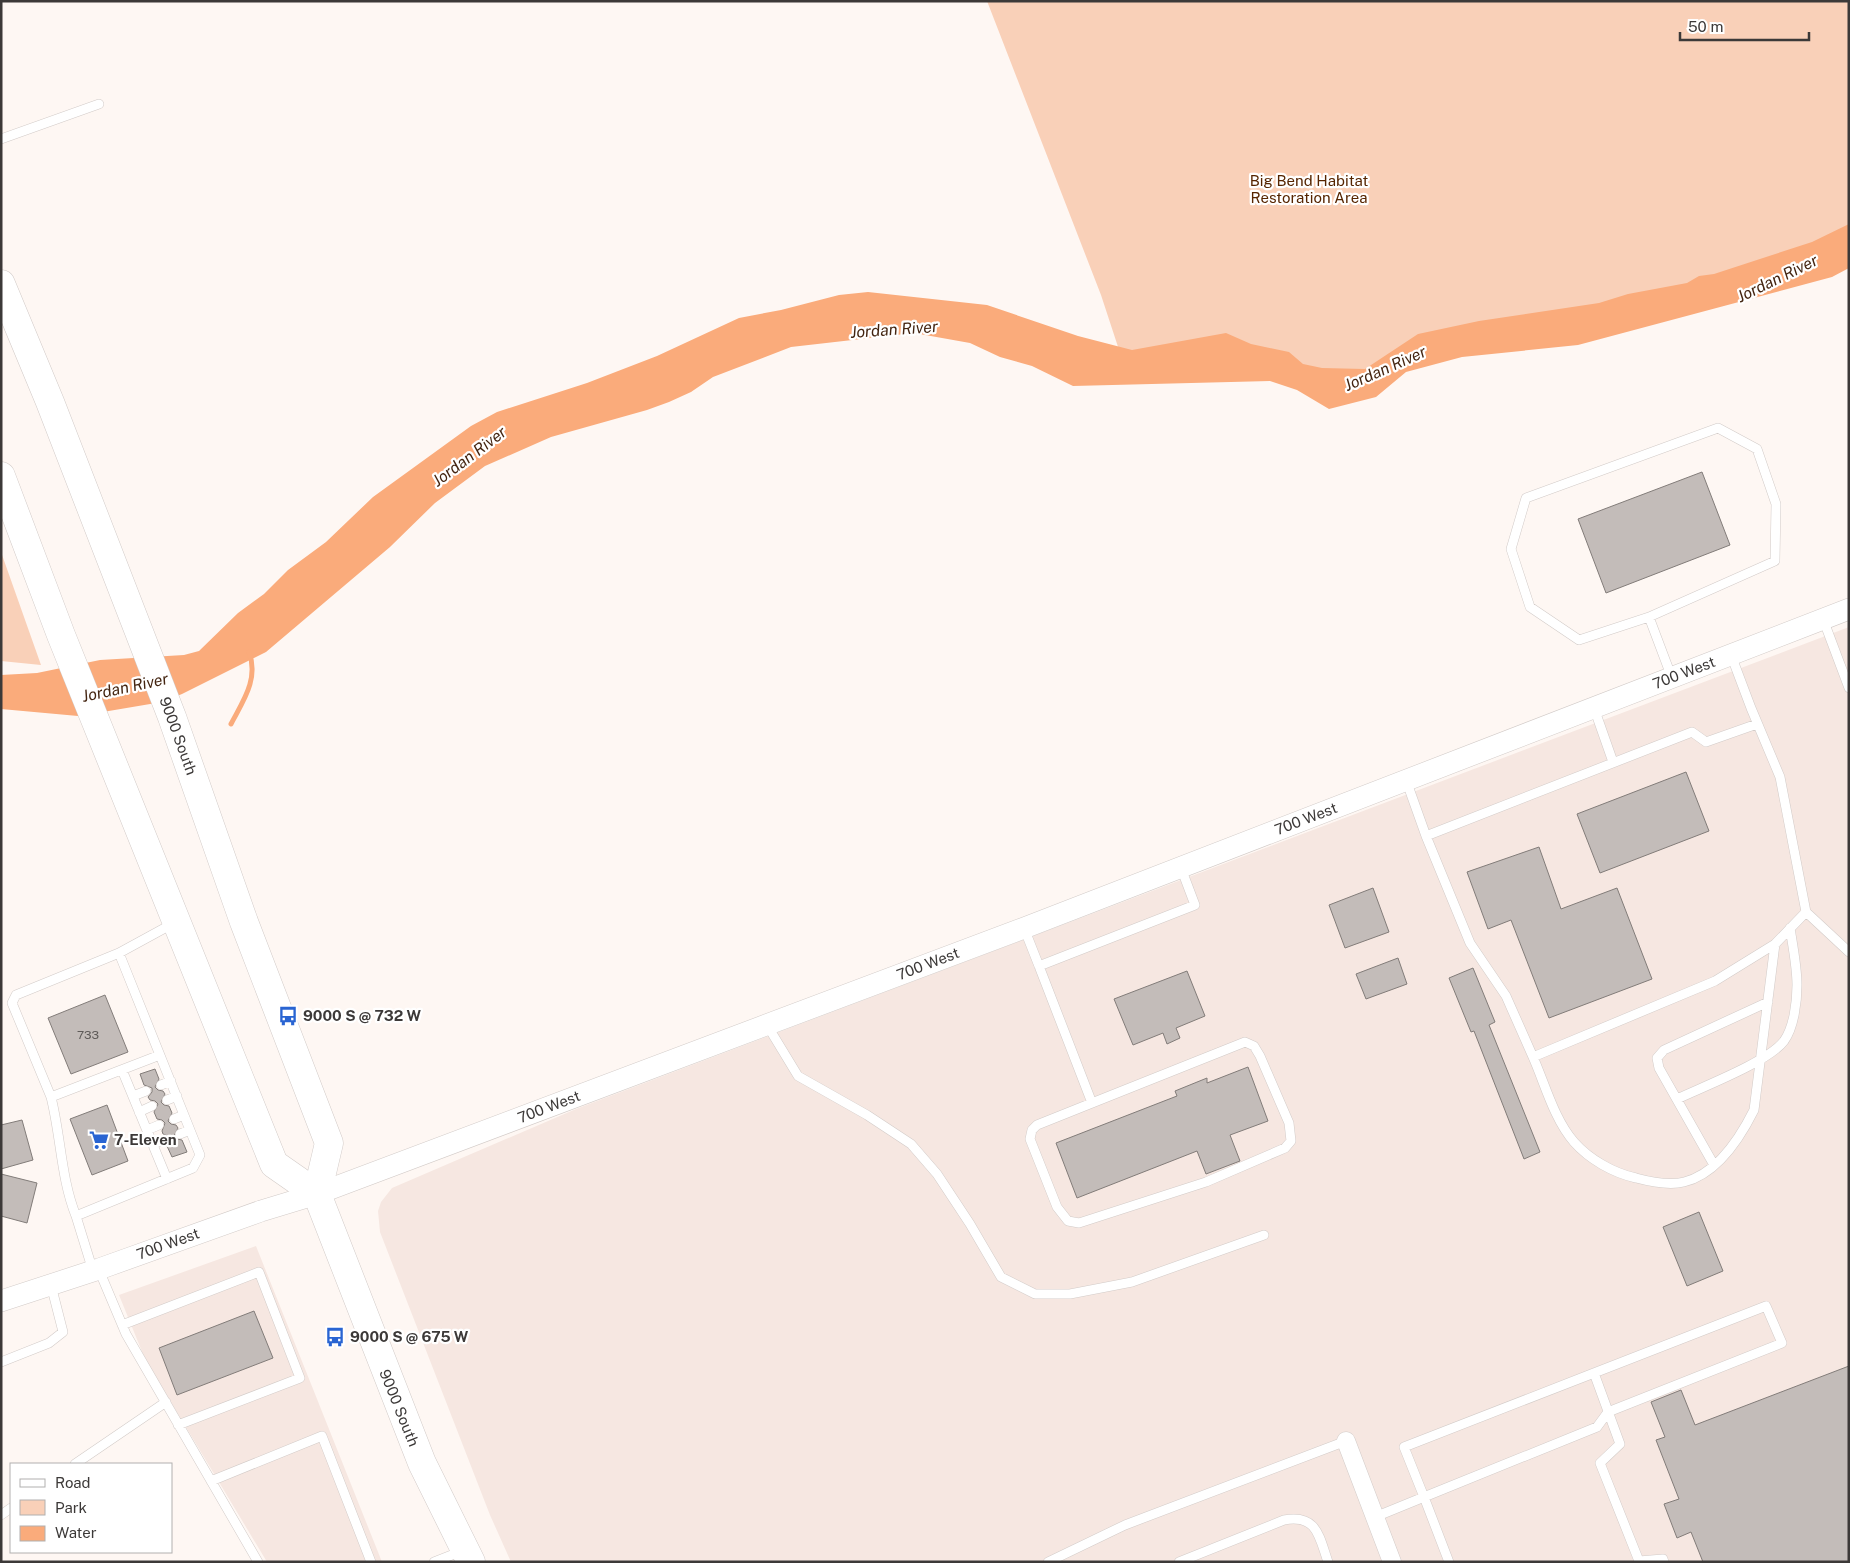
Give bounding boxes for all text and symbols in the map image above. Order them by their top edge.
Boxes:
scale bar [1680,10,1809,42]
text: 50 m [1688,18,1723,35]
park label: Big Bend Habitat Restoration Area [1250,172,1368,206]
water label: Jordan River [1734,250,1822,306]
water label: Jordan River [850,317,939,342]
water label: Jordan River [1341,342,1430,395]
water label: Jordan River [429,422,511,490]
street label: 700 West [1650,653,1718,692]
water label: Jordan River [80,669,171,706]
street label: 9000 South [156,694,200,777]
street label: 700 West [1272,799,1340,838]
street label: 700 West [894,944,962,983]
bus stop icon: 9000 S @ 732 W [277,1005,299,1027]
place label: 9000 S @ 732 W [303,1007,421,1024]
house number: 733 [77,1028,99,1042]
street label: 700 West [515,1087,583,1126]
supermarket icon: 7-Eleven [88,1129,110,1151]
place label: 7-Eleven [114,1131,177,1148]
street label: 700 West [134,1224,202,1263]
bus stop icon: 9000 S @ 675 W [324,1326,346,1348]
place label: 9000 S @ 675 W [350,1328,469,1345]
street label: 9000 South [376,1367,423,1449]
legend [10,1463,172,1553]
text: Road [55,1474,91,1491]
text: Park [55,1499,87,1516]
text: Water [55,1524,97,1541]

